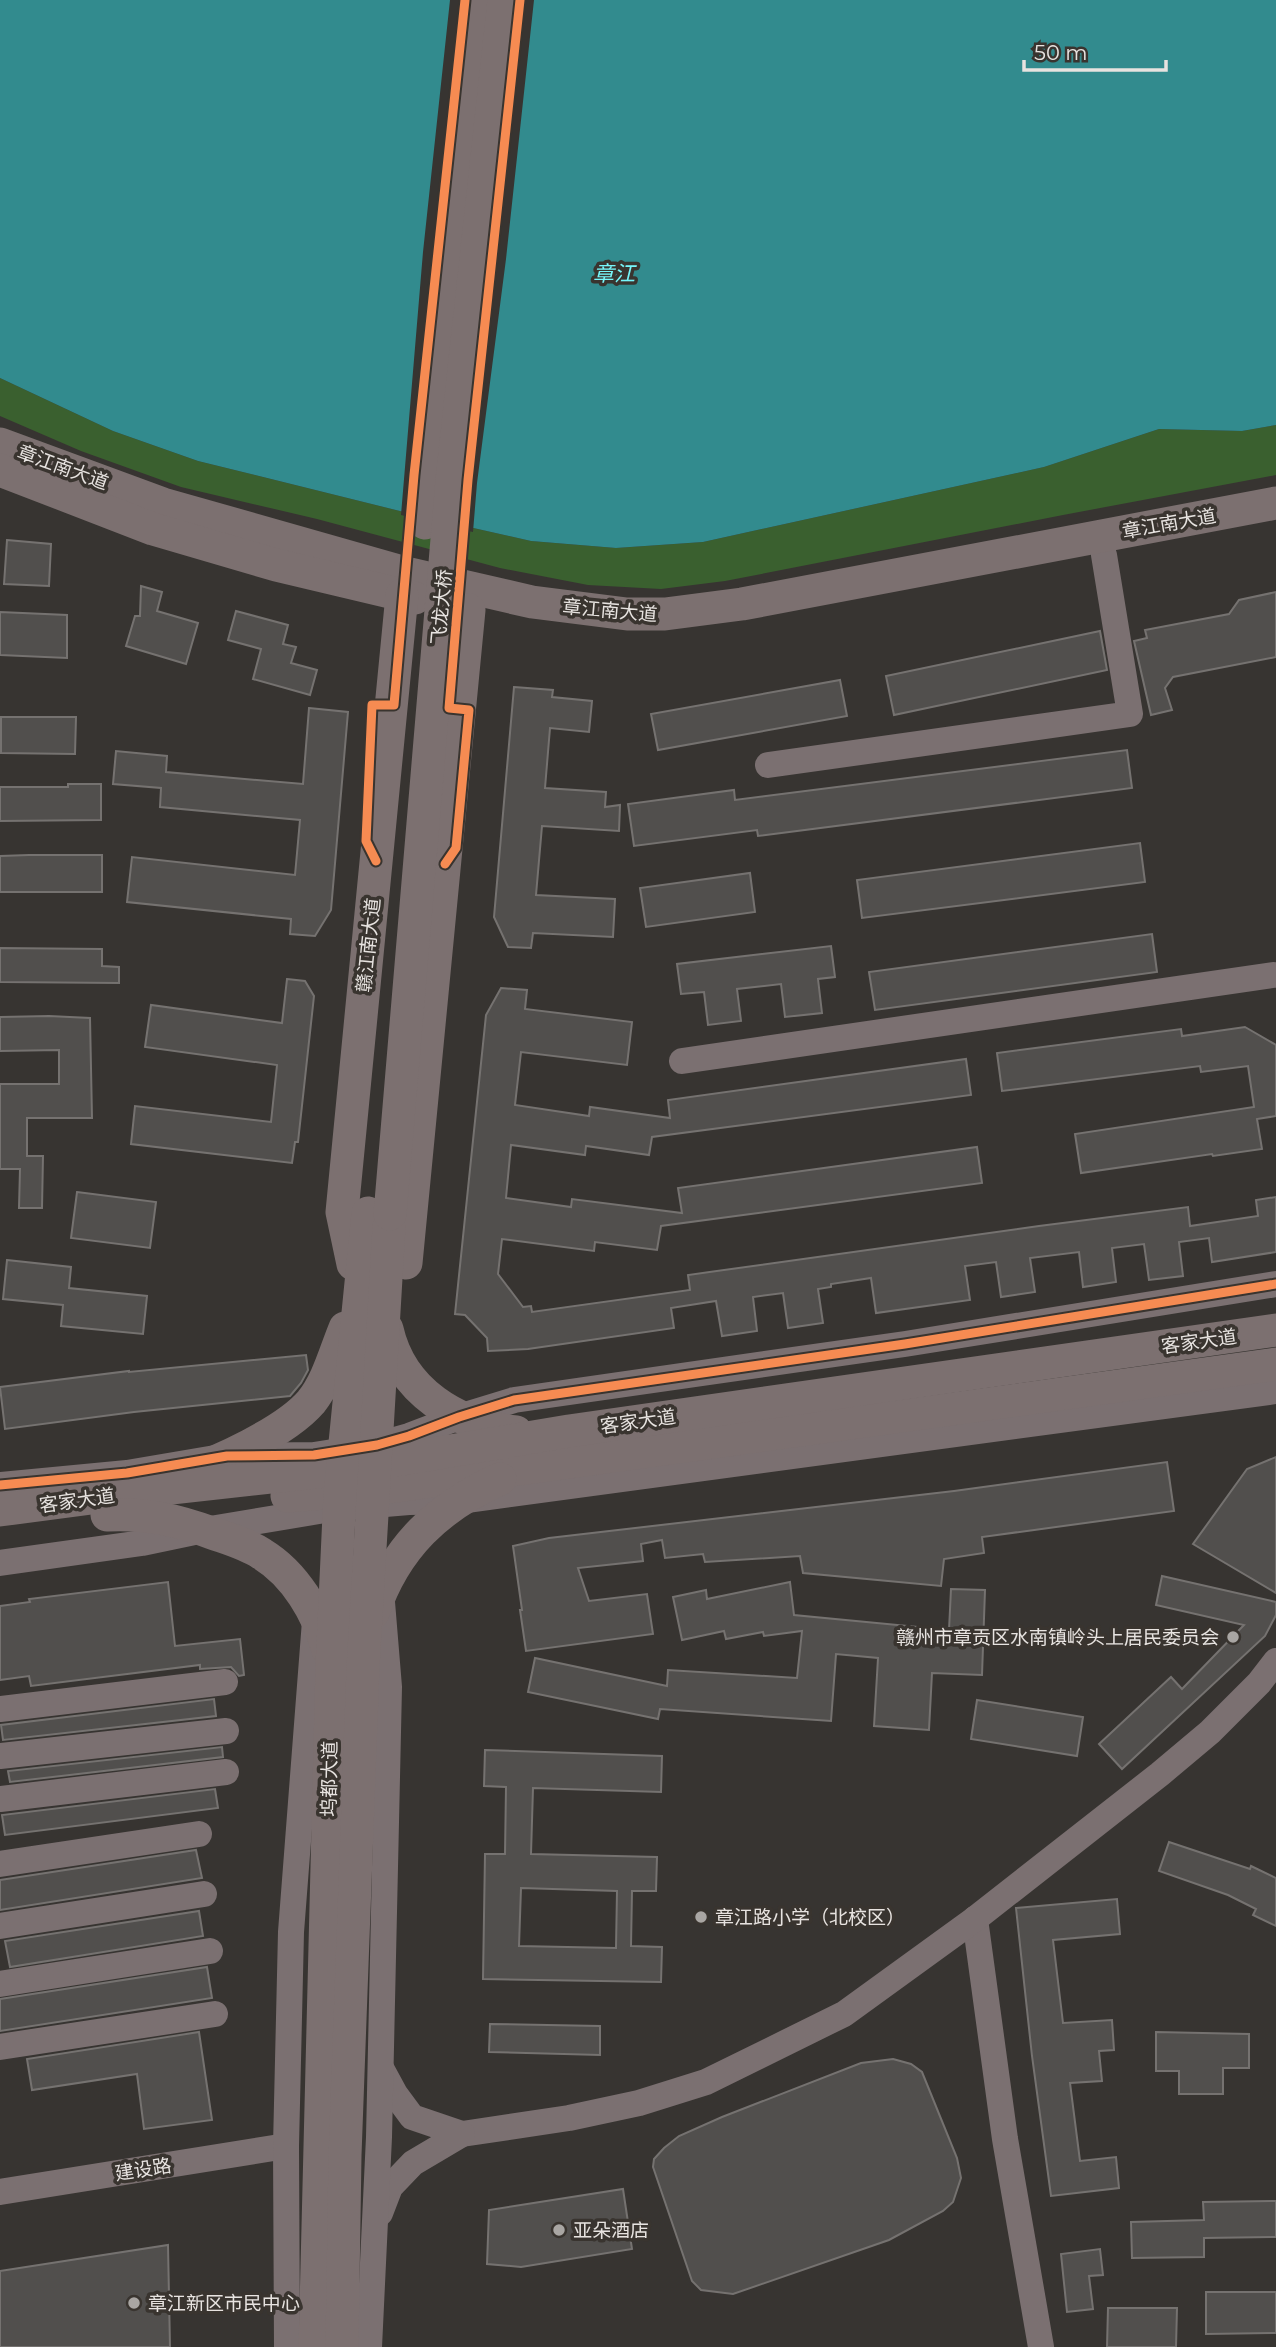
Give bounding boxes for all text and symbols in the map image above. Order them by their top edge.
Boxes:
scale bar [1024,28,1166,72]
text: 50 m [1034,40,1088,65]
water label: 章江 [593,261,637,286]
street label: 章江南大道 [14,440,111,495]
street label: 章江南大道 [1120,504,1218,543]
street label: 飞龙大桥 [427,568,456,646]
street label: 章江南大道 [562,595,658,626]
street label: 赣江南大道 [352,897,385,994]
street label: 客家大道 [1160,1325,1238,1358]
street label: 客家大道 [599,1405,677,1438]
street label: 客家大道 [38,1484,116,1517]
place label: 赣州市章贡区水南镇岭头上居民委员会 [896,1626,1219,1649]
marker: 赣州市章贡区水南镇岭头上居民委员会 [1225,1629,1241,1645]
street label: 坞都大道 [317,1741,342,1817]
place label: 章江路小学（北校区） [715,1906,905,1929]
marker: 章江路小学（北校区） [693,1909,709,1925]
street label: 建设路 [113,2154,173,2185]
place label: 亚朵酒店 [573,2219,649,2242]
marker: 亚朵酒店 [551,2222,567,2238]
place label: 章江新区市民中心 [148,2292,300,2315]
marker: 章江新区市民中心 [126,2295,142,2311]

